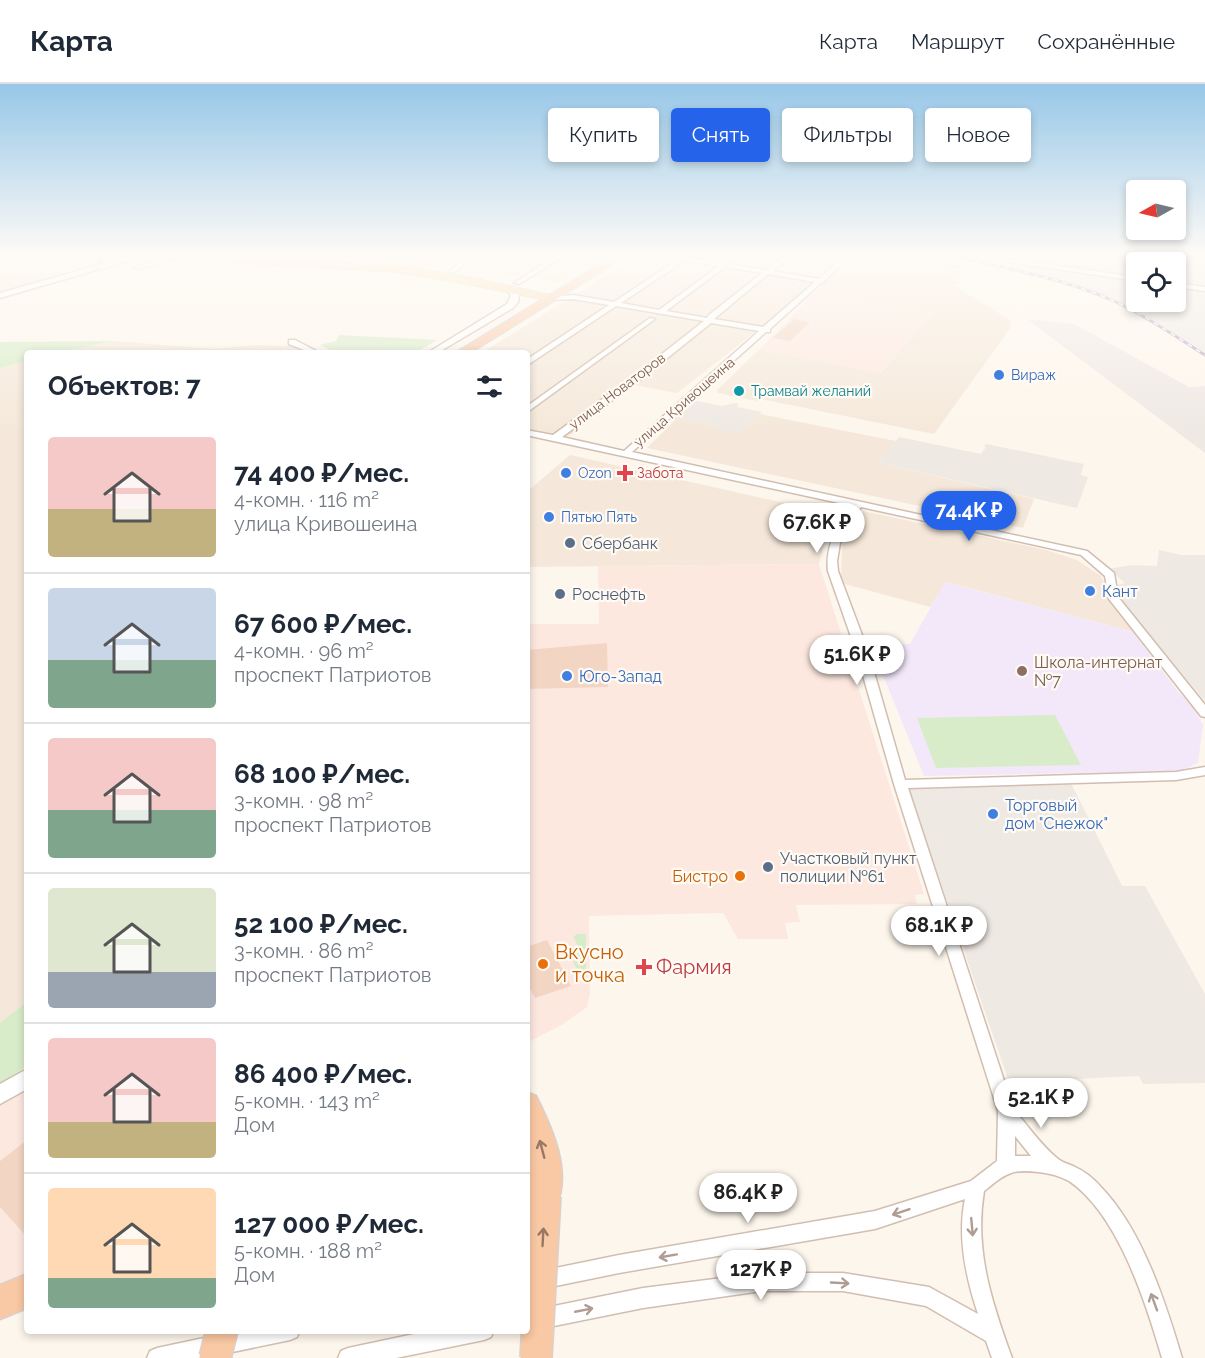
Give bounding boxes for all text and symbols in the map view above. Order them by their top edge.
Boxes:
text: Карта [30,25,113,58]
text: Карта [819,29,878,54]
text: Маршрут [911,29,1004,54]
text: Сохранённые [1037,29,1175,54]
chip: Купить [548,108,659,162]
chip: Снять [671,108,770,162]
chip: Фильтры [782,108,913,162]
chip: Новое [925,108,1031,162]
north arrow [1126,180,1186,240]
map controls [1126,180,1186,312]
button: locate [1126,252,1186,312]
street label: улица Новаторов [566,350,668,432]
street label: улица Кривошеина [630,354,738,450]
place label: Вираж [1011,367,1056,383]
marker: Вираж [992,368,1006,382]
icon: filters [473,370,506,403]
text: Объектов: 7 [48,371,201,401]
place label: Трамвай желаний [751,383,871,399]
marker: Трамвай желаний [732,384,746,398]
text: 74 400 ₽/мес. [234,458,409,488]
icon: home [96,461,168,533]
place label: Ozon [578,465,612,481]
place label: Забота [637,465,683,481]
marker: Ozon [559,466,573,480]
marker: Забота [618,466,632,480]
text: 4-комн. · 116 m² [234,488,379,512]
pin: 74.4K ₽ [914,491,1024,542]
text: 74.4K ₽ [935,498,1003,522]
pin: 67.6K ₽ [762,503,872,554]
place label: Пятью Пять [561,509,637,525]
marker: Пятью Пять [542,510,556,524]
text: 67.6K ₽ [783,510,851,534]
text: улица Кривошеина [234,512,417,536]
place label: Сбербанк [582,534,658,553]
marker: Сбербанк [563,536,577,550]
place label: Кант [1102,582,1138,601]
marker: Кант [1083,584,1097,598]
place label: Роснефть [572,585,646,604]
marker: Роснефть [553,587,567,601]
text: 67 600 ₽/мес. [234,609,412,639]
icon: home [96,612,168,684]
pin: 51.6K ₽ [802,635,912,686]
text: 4-комн. · 96 m² [234,639,374,663]
text: 51.6K ₽ [823,642,891,666]
place label: Школа-интернат №7 [1034,653,1163,690]
text: проспект Патриотов [234,663,432,687]
marker: Школа-интернат №7 [1015,664,1029,678]
place label: Юго-Запад [579,667,662,686]
marker: Юго-Запад [560,669,574,683]
text: 68 100 ₽/мес. [234,759,410,789]
icon: home [96,762,168,834]
text: 3-комн. · 98 m² [234,789,373,813]
place label: Торговый дом "Снежок" [1005,796,1108,833]
marker: Торговый дом "Снежок" [986,807,1000,821]
text: проспект Патриотов [234,813,432,837]
place label: Участковый пункт полиции №61 [780,849,917,886]
marker: Участковый пункт полиции №61 [761,860,775,874]
place label: Бистро [672,867,728,886]
marker: Бистро [733,869,747,883]
pin: 68.1K ₽ [884,906,994,957]
text: 52 100 ₽/мес. [234,909,408,939]
icon: home [96,912,168,984]
text: 68.1K ₽ [905,913,973,937]
text: 3-комн. · 86 m² [234,939,373,963]
place label: Вкусно и точка [555,940,625,987]
place label: Фармия [656,955,732,979]
marker: Вкусно и точка [536,957,550,971]
marker: Фармия [637,960,651,974]
text: проспект Патриотов [234,963,432,987]
text: 86 400 ₽/мес. [234,1059,412,1089]
icon: home [96,1062,168,1134]
pin: 52.1K ₽ [986,1078,1096,1129]
text: 52.1K ₽ [1008,1085,1074,1109]
text: 5-комн. · 143 m² [234,1089,380,1113]
text: Дом [234,1113,275,1137]
one-way arrow [536,1140,548,1159]
pin: 86.4K ₽ [693,1173,803,1224]
text: 86.4K ₽ [713,1180,783,1204]
one-way arrow [892,1207,911,1218]
text: 127 000 ₽/мес. [234,1209,424,1239]
icon: home [96,1212,168,1284]
one-way arrow [967,1217,978,1237]
one-way arrow [537,1227,548,1247]
text: 5-комн. · 188 m² [234,1239,382,1263]
pin: 127K ₽ [712,1250,810,1301]
one-way arrow [659,1251,679,1262]
text: 127K ₽ [730,1257,792,1281]
text: Дом [234,1263,275,1287]
one-way arrow [829,1278,849,1289]
one-way arrow [1148,1293,1159,1312]
one-way arrow [574,1304,593,1315]

